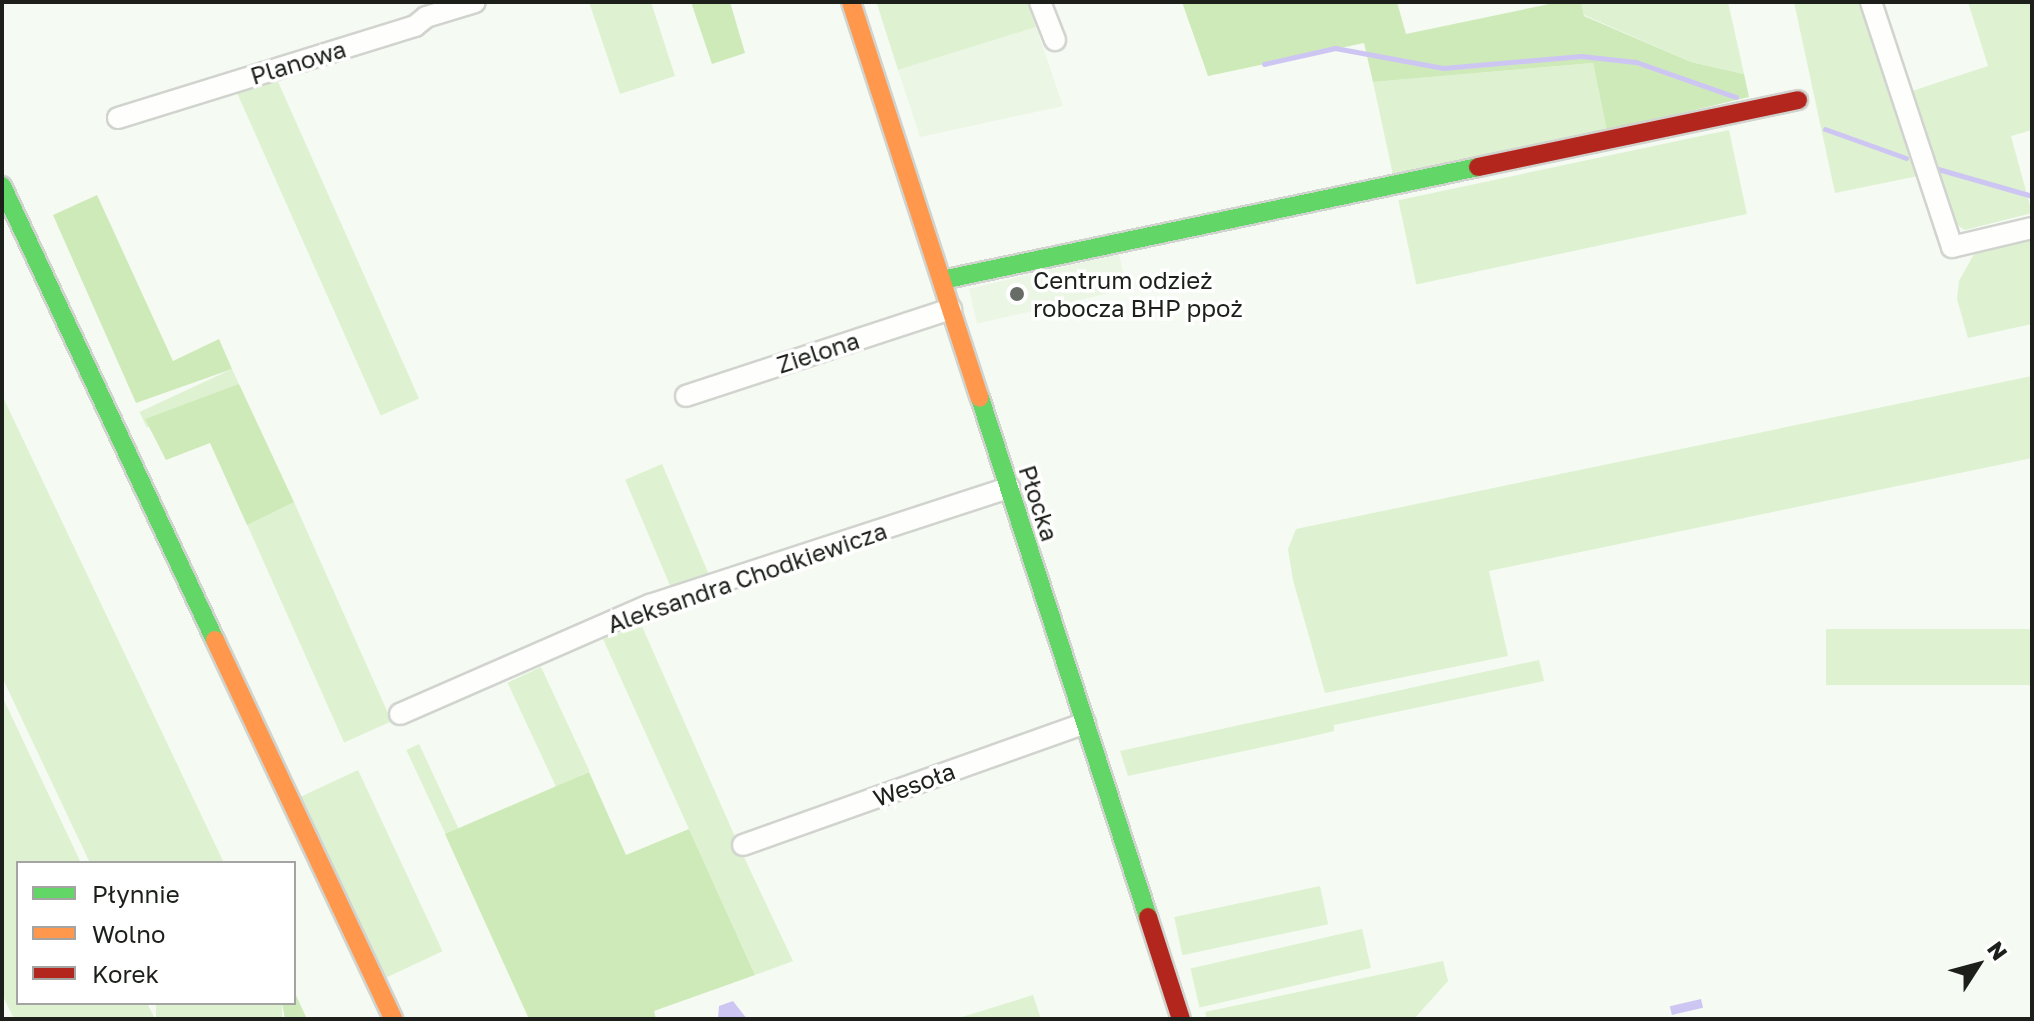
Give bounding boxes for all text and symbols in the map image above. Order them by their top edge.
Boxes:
street label: Planowa [247,34,349,90]
place label: Centrum odzież robocza BHP ppoż [1033,266,1243,322]
marker: Centrum odzież robocza BHP ppoż [1008,285,1026,303]
street label: Zielona [773,325,863,379]
street label: Płocka [1013,461,1065,545]
street label: Aleksandra Chodkiewicza [603,516,891,638]
street label: Wesoła [869,756,959,812]
legend [16,861,296,1005]
text: Płynnie [92,879,180,908]
text: Wolno [92,919,165,948]
north arrow [1938,925,2018,1005]
text: N [1982,936,2014,965]
text: Korek [92,959,159,988]

